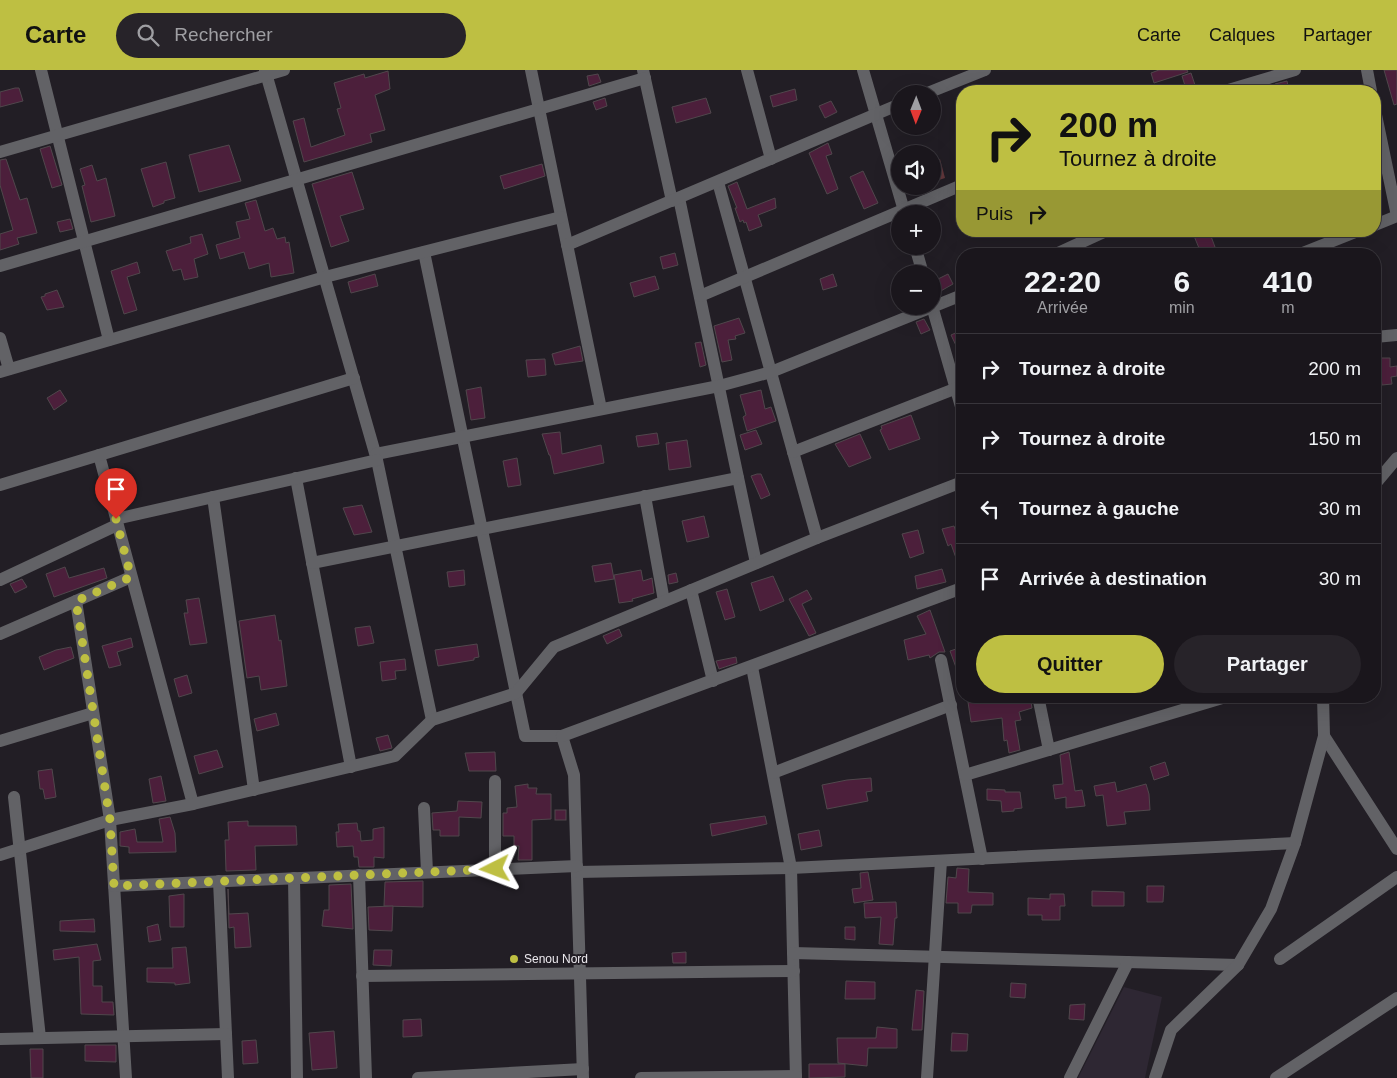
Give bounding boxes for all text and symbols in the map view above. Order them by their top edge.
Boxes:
search box [116,13,466,58]
text: Carte [25,21,86,48]
icon: search [134,21,162,49]
text: Rechercher [174,24,273,45]
text: Carte [1137,25,1181,45]
text: Calques [1209,25,1275,45]
text: Partager [1303,25,1372,45]
north arrow [891,85,941,135]
map controls [891,85,941,315]
icon: right [976,105,1041,170]
text: 200 m [1059,105,1158,144]
button: sound [891,145,941,195]
text: Tournez à droite [1059,146,1217,171]
icon: right [1023,200,1051,228]
text: Puis [976,203,1013,224]
button: + [891,205,941,255]
button: − [891,265,941,315]
text: 22:20 [1024,265,1101,298]
text: 6 [1173,265,1190,298]
text: 410 [1263,265,1313,298]
text: Arrivée [1037,299,1088,316]
text: min [1169,299,1195,316]
text: m [1281,299,1294,316]
icon: right [976,355,1004,383]
text: Tournez à droite [1019,358,1165,379]
text: 200 m [1308,358,1361,379]
icon: right [976,425,1004,453]
text: Tournez à droite [1019,428,1165,449]
text: 150 m [1308,428,1361,449]
pin [95,468,137,519]
icon: arrive [102,475,130,503]
icon: left [976,495,1004,523]
text: Tournez à gauche [1019,498,1179,519]
text: 30 m [1319,498,1361,519]
icon: arrive [976,565,1004,593]
text: Arrivée à destination [1019,568,1207,589]
text: 30 m [1319,568,1361,589]
button: Quitter [976,635,1164,693]
button: Partager [1174,635,1361,693]
position arrow [468,842,520,894]
place label: Senou Nord [524,952,588,966]
marker: Senou Nord [508,953,520,965]

